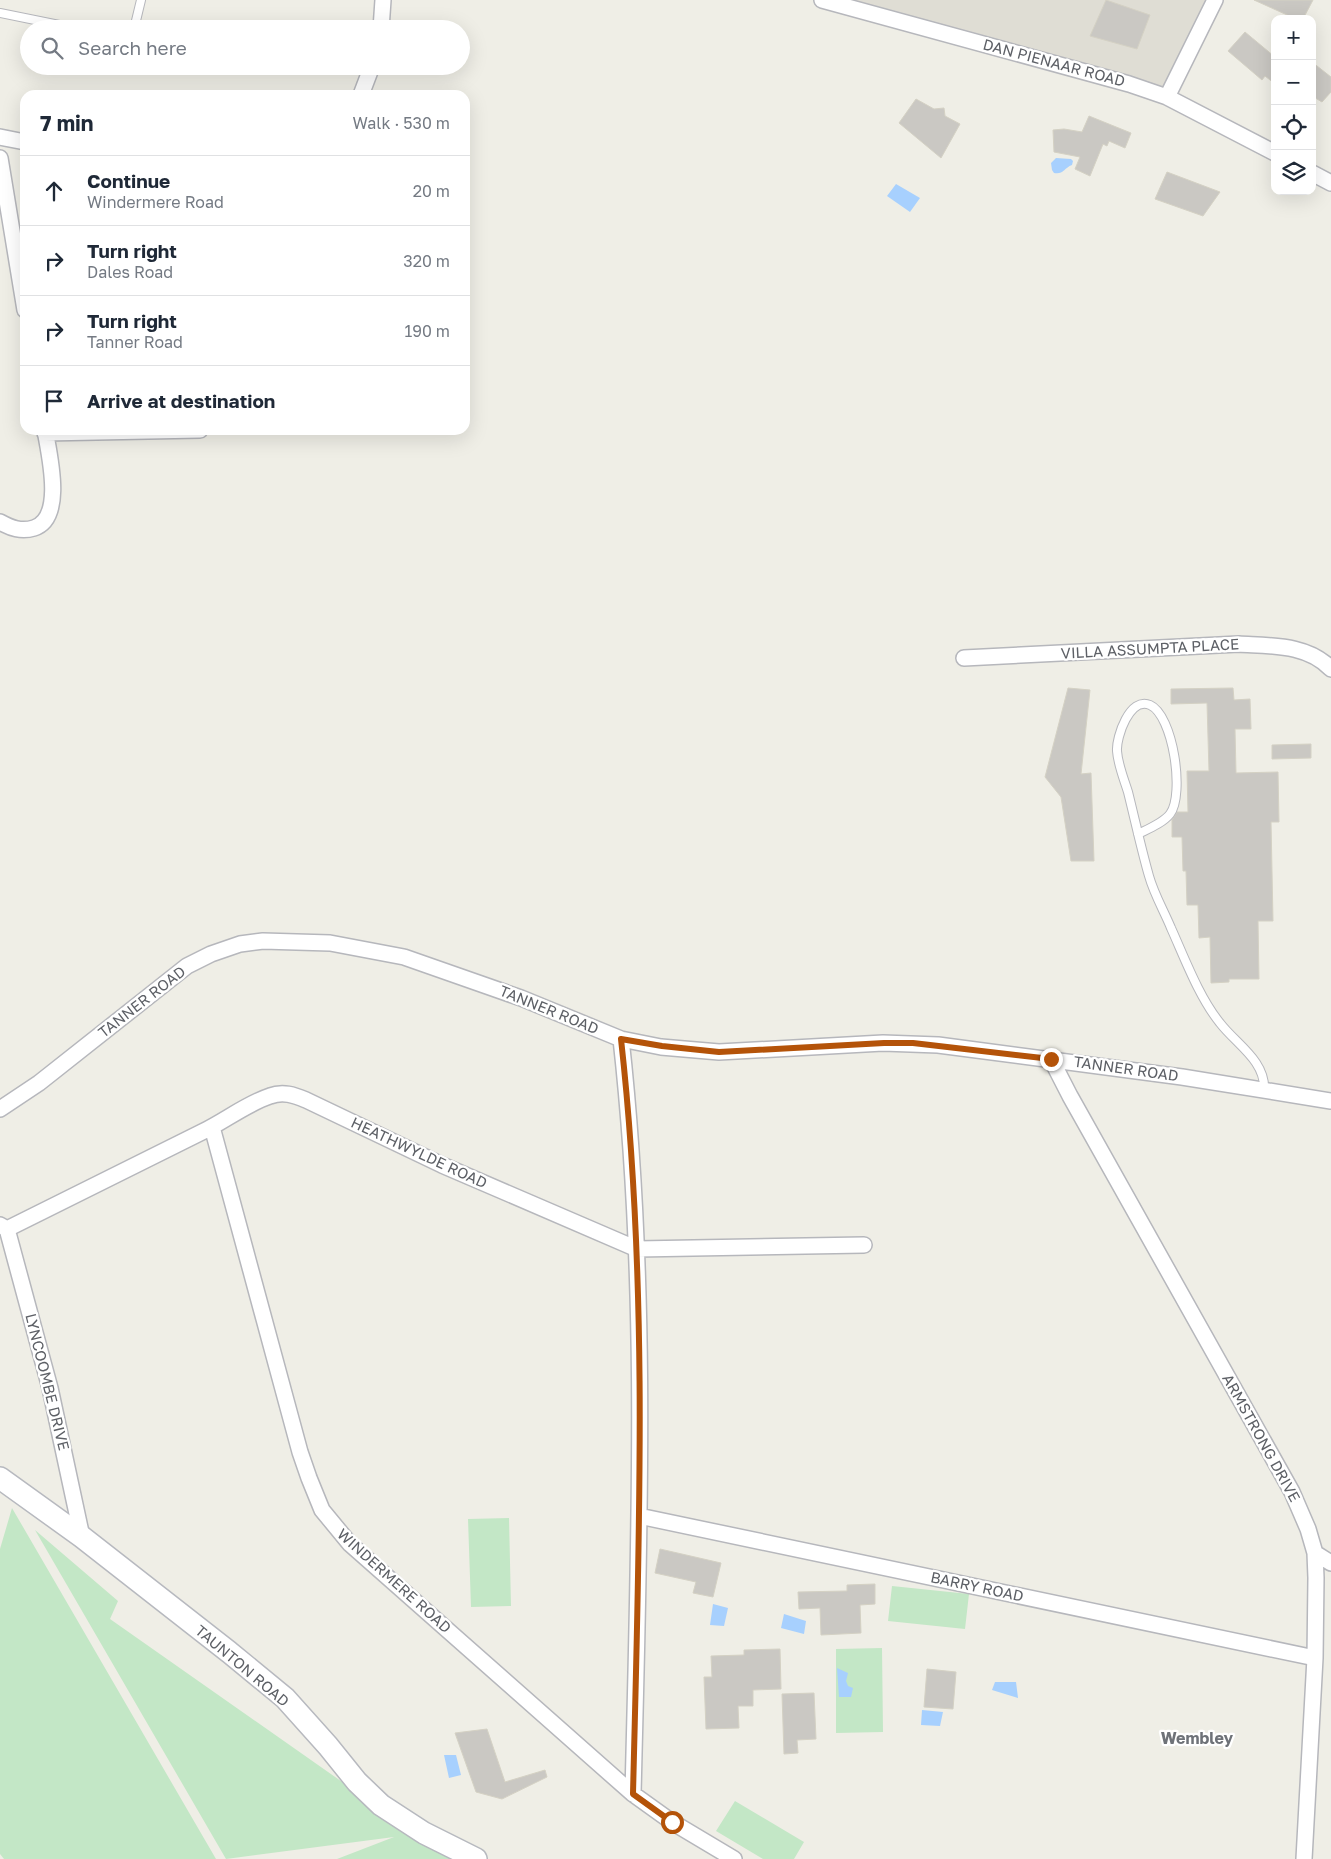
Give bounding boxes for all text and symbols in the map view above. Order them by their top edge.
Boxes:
map controls [1271,15,1316,195]
button: + [1271,15,1316,60]
search box [20,20,470,75]
icon: search [38,34,66,62]
street label: DAN PIENAAR ROAD [981,34,1127,90]
text: Search here [78,36,187,59]
button: − [1271,60,1316,105]
button: locate [1271,105,1316,150]
text: 7 min [40,110,94,136]
text: Walk · 530 m [353,113,450,133]
button: layers [1271,150,1316,195]
text: Continue [87,169,170,192]
icon: ahead [40,177,68,205]
text: 20 m [413,181,450,201]
text: Windermere Road [87,192,224,212]
text: Turn right [87,239,177,262]
icon: right [40,247,68,275]
text: 320 m [403,251,450,271]
text: Dales Road [87,262,173,282]
text: Turn right [87,309,177,332]
icon: right [40,317,68,345]
text: 190 m [404,321,450,341]
text: Tanner Road [87,332,183,352]
icon: arrive [40,387,68,415]
text: Arrive at destination [87,389,275,412]
street label: VILLA ASSUMPTA PLACE [1060,634,1240,662]
street label: TANNER ROAD [94,962,189,1041]
street label: TANNER ROAD [497,981,602,1037]
route end [1040,1048,1063,1071]
street label: TANNER ROAD [1073,1052,1180,1084]
street label: HEATHWYLDE ROAD [349,1113,490,1192]
street label: LYNCOOMBE DRIVE [22,1311,74,1452]
street label: ARMSTRONG DRIVE [1219,1370,1305,1505]
street label: WINDERMERE ROAD [334,1524,455,1636]
street label: BARRY ROAD [929,1567,1025,1605]
street label: TAUNTON ROAD [192,1621,293,1710]
district label: Wembley [1161,1728,1234,1748]
route start [661,1811,684,1834]

